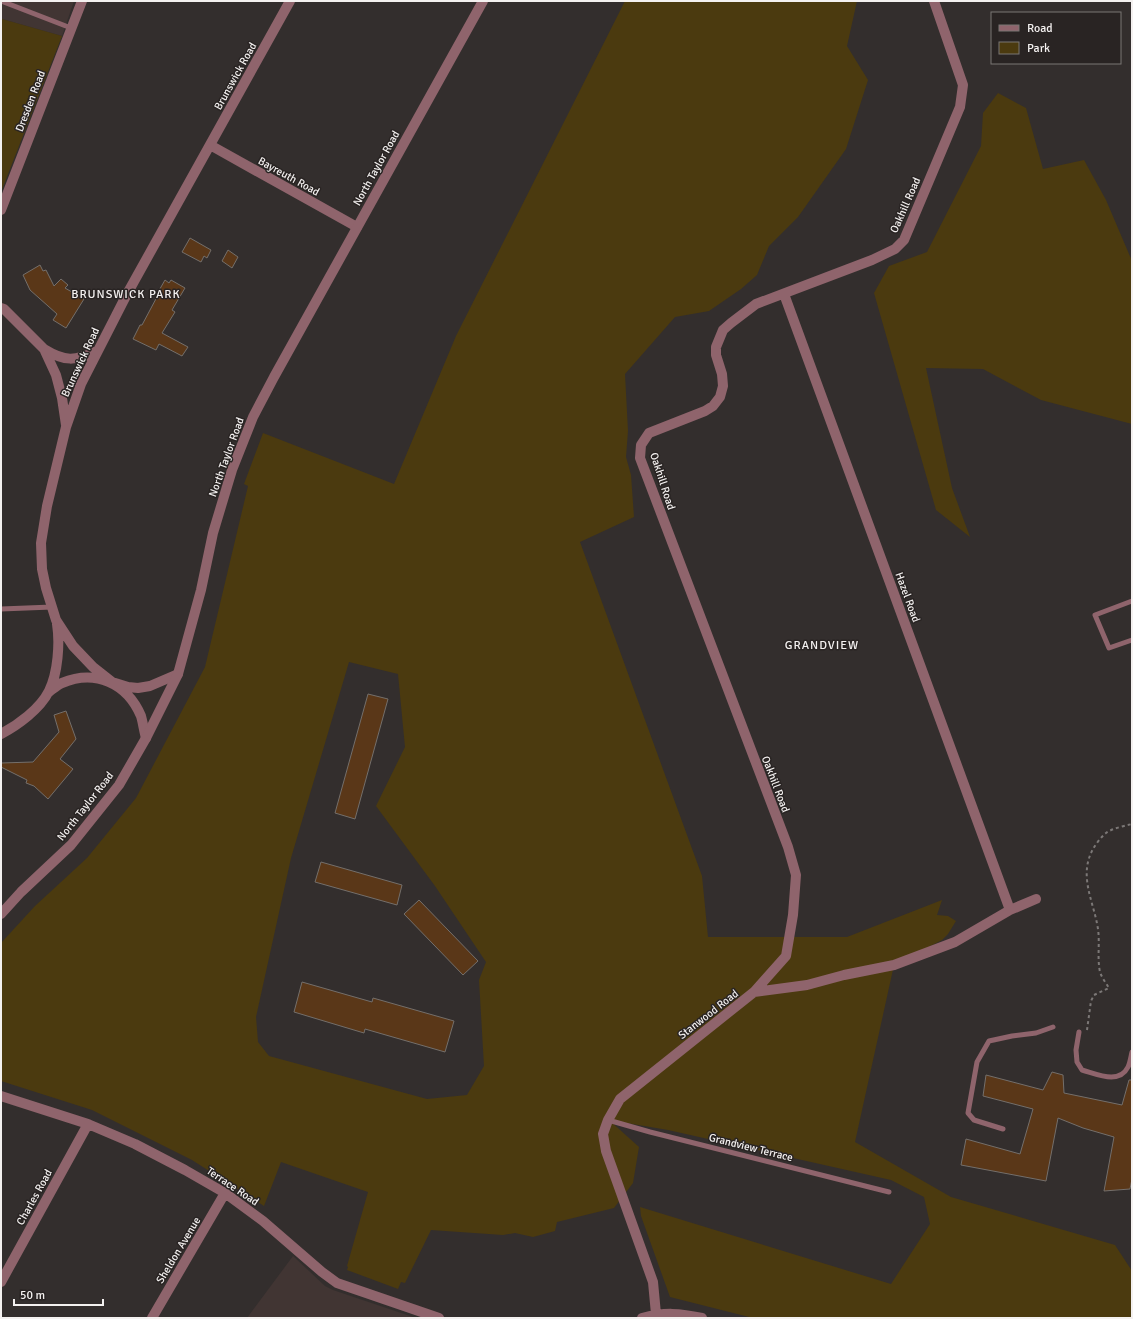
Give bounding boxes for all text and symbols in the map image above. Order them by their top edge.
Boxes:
legend [991,12,1121,64]
text: Road [1027,21,1053,36]
street label: Brunswick Road [212,40,259,112]
text: Park [1027,41,1050,56]
street label: Dresden Road [13,69,48,134]
street label: North Taylor Road [350,128,403,208]
street label: Bayreuth Road [256,154,322,199]
street label: Oakhill Road [887,175,924,235]
district label: BRUNSWICK PARK [71,287,181,302]
street label: Brunswick Road [59,325,102,399]
street label: North Taylor Road [206,415,247,499]
street label: Oakhill Road [647,451,678,512]
street label: Hazel Road [892,570,923,624]
district label: GRANDVIEW [785,638,859,653]
street label: Oakhill Road [759,754,792,814]
street label: North Taylor Road [54,769,116,843]
street label: Stanwood Road [676,987,741,1042]
street label: Grandview Terrace [707,1131,794,1164]
street label: Terrace Road [204,1164,261,1209]
street label: Charles Road [14,1167,55,1227]
street label: Sheldon Avenue [154,1215,203,1286]
scale bar [14,1281,103,1307]
text: 50 m [20,1288,45,1303]

